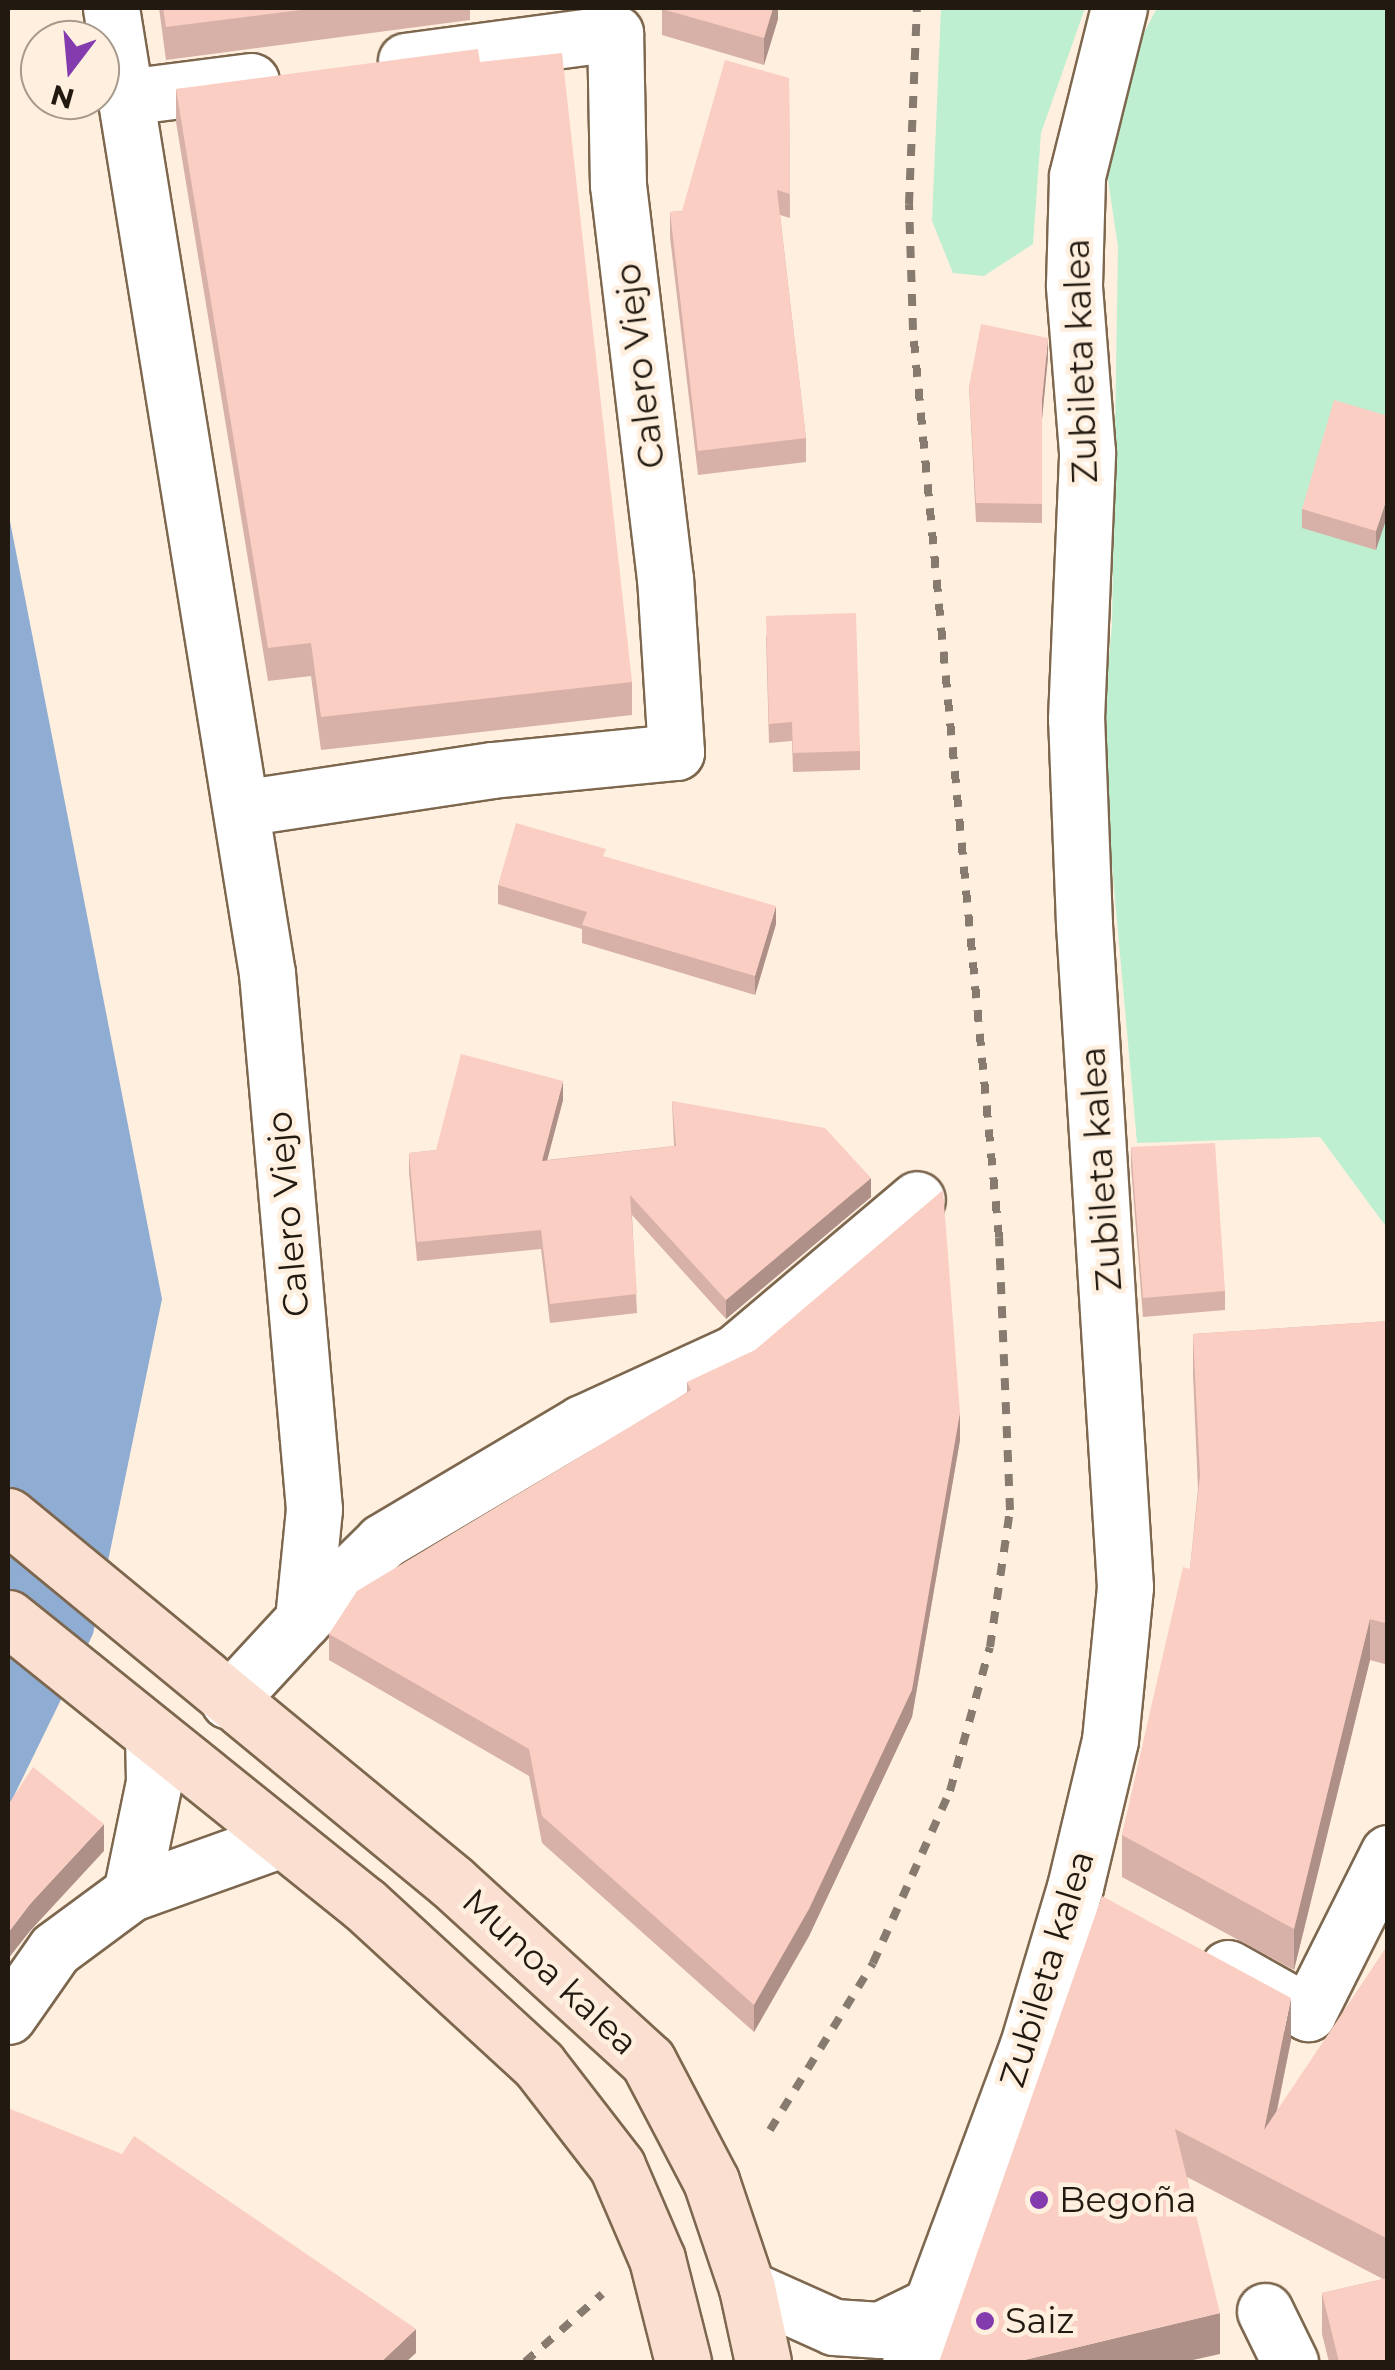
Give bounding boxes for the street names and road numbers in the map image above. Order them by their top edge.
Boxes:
street label: Zubileta kalea [1056,238,1106,484]
street label: Calero Viejo [607,261,673,471]
street label: Zubileta kalea [1072,1045,1130,1293]
street label: Calero Viejo [258,1110,318,1318]
street label: Zubileta kalea [991,1846,1103,2092]
street label: Munoa kalea [454,1880,646,2064]

